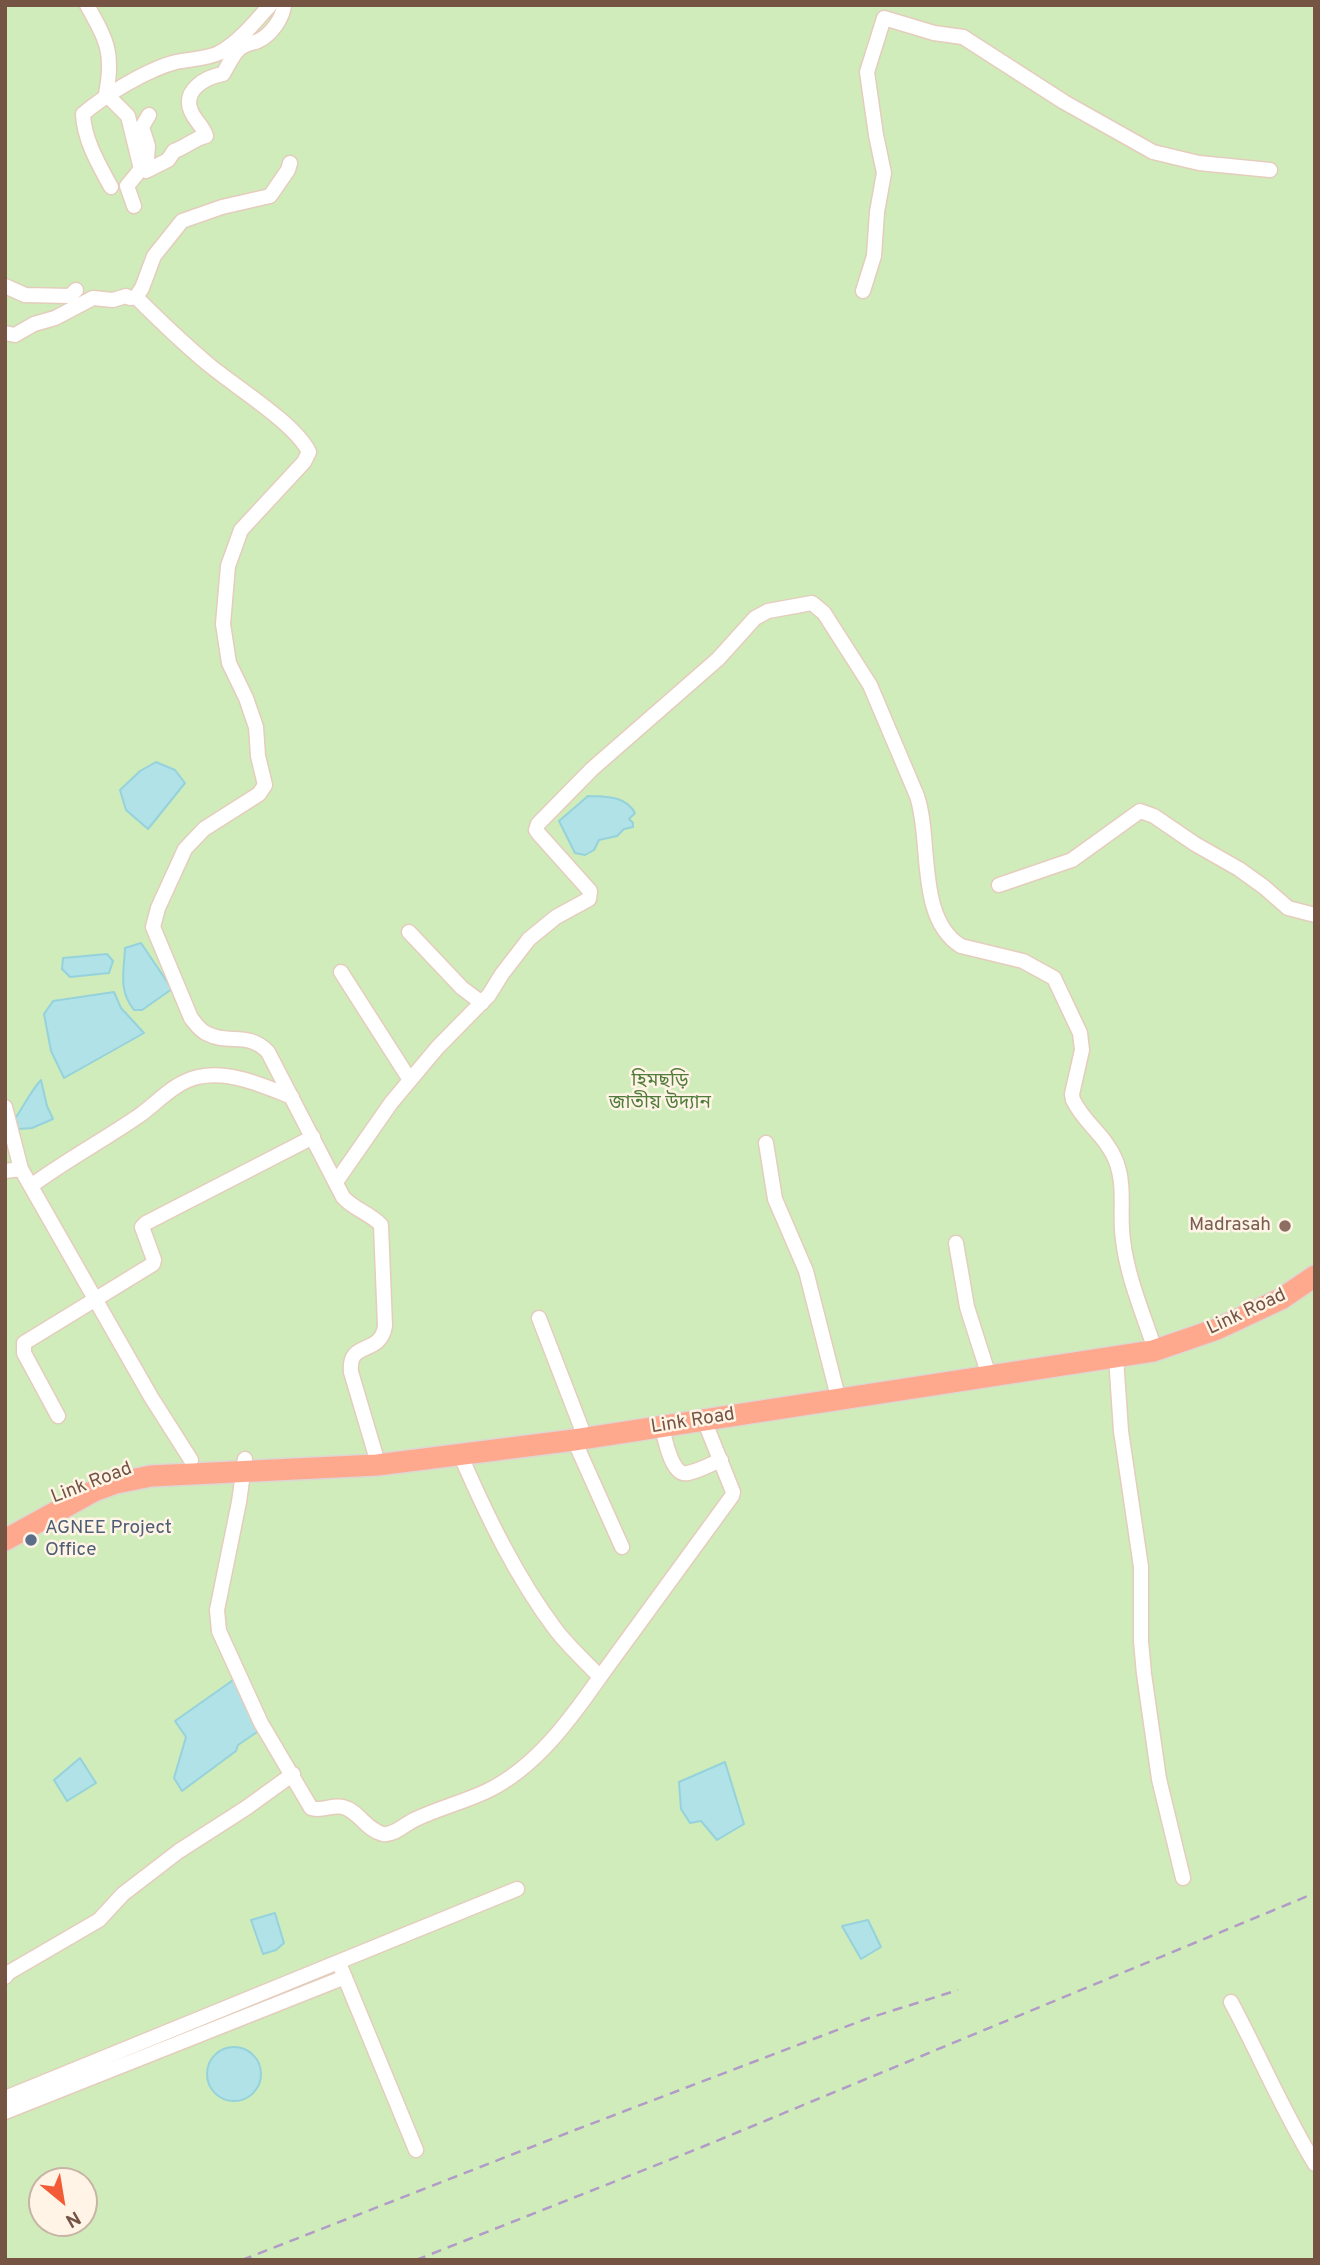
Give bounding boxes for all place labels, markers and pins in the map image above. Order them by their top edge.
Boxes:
place label: Madrasah [1189,1215,1271,1237]
marker: Madrasah [1277,1218,1293,1234]
place label: AGNEE Project Office [45,1518,172,1562]
marker: AGNEE Project Office [23,1532,39,1548]

